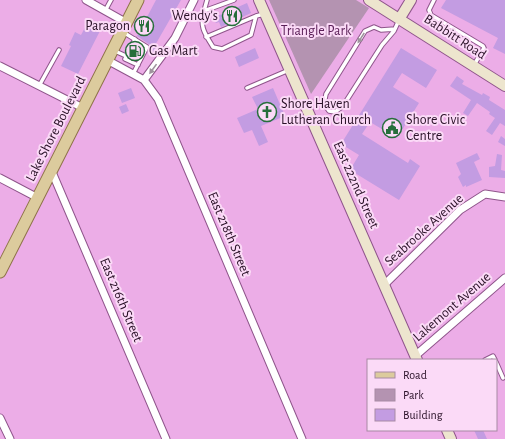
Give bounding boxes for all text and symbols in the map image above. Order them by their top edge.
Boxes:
restaurant icon: Wendy's [221,5,243,27]
place label: Wendy's [172,9,218,23]
street label: Babbitt Road [421,12,489,62]
restaurant icon: Paragon [133,15,155,37]
place label: Paragon [85,19,130,33]
park label: Triangle Park [281,24,352,38]
one-way arrow [357,33,365,43]
fuel station icon: Gas Mart [124,40,146,62]
place label: Gas Mart [149,44,198,58]
one-way arrow [149,64,157,75]
street label: Lake Shore Boulevard [23,74,89,184]
place label: Shore Haven Lutheran Church [281,97,371,127]
church icon: Shore Haven Lutheran Church [256,101,278,123]
place label: Shore Civic Centre [406,113,466,143]
public building icon: Shore Civic Centre [381,117,403,139]
street label: East 222nd Street [331,139,382,231]
street label: East 218th Street [205,190,253,279]
street label: Seabrooke Avenue [382,191,466,269]
street label: East 216th Street [97,256,145,344]
street label: Lakemont Avenue [411,270,493,344]
legend [367,359,497,431]
text: Road [403,369,427,381]
text: Park [403,389,424,401]
text: Building [403,409,443,421]

